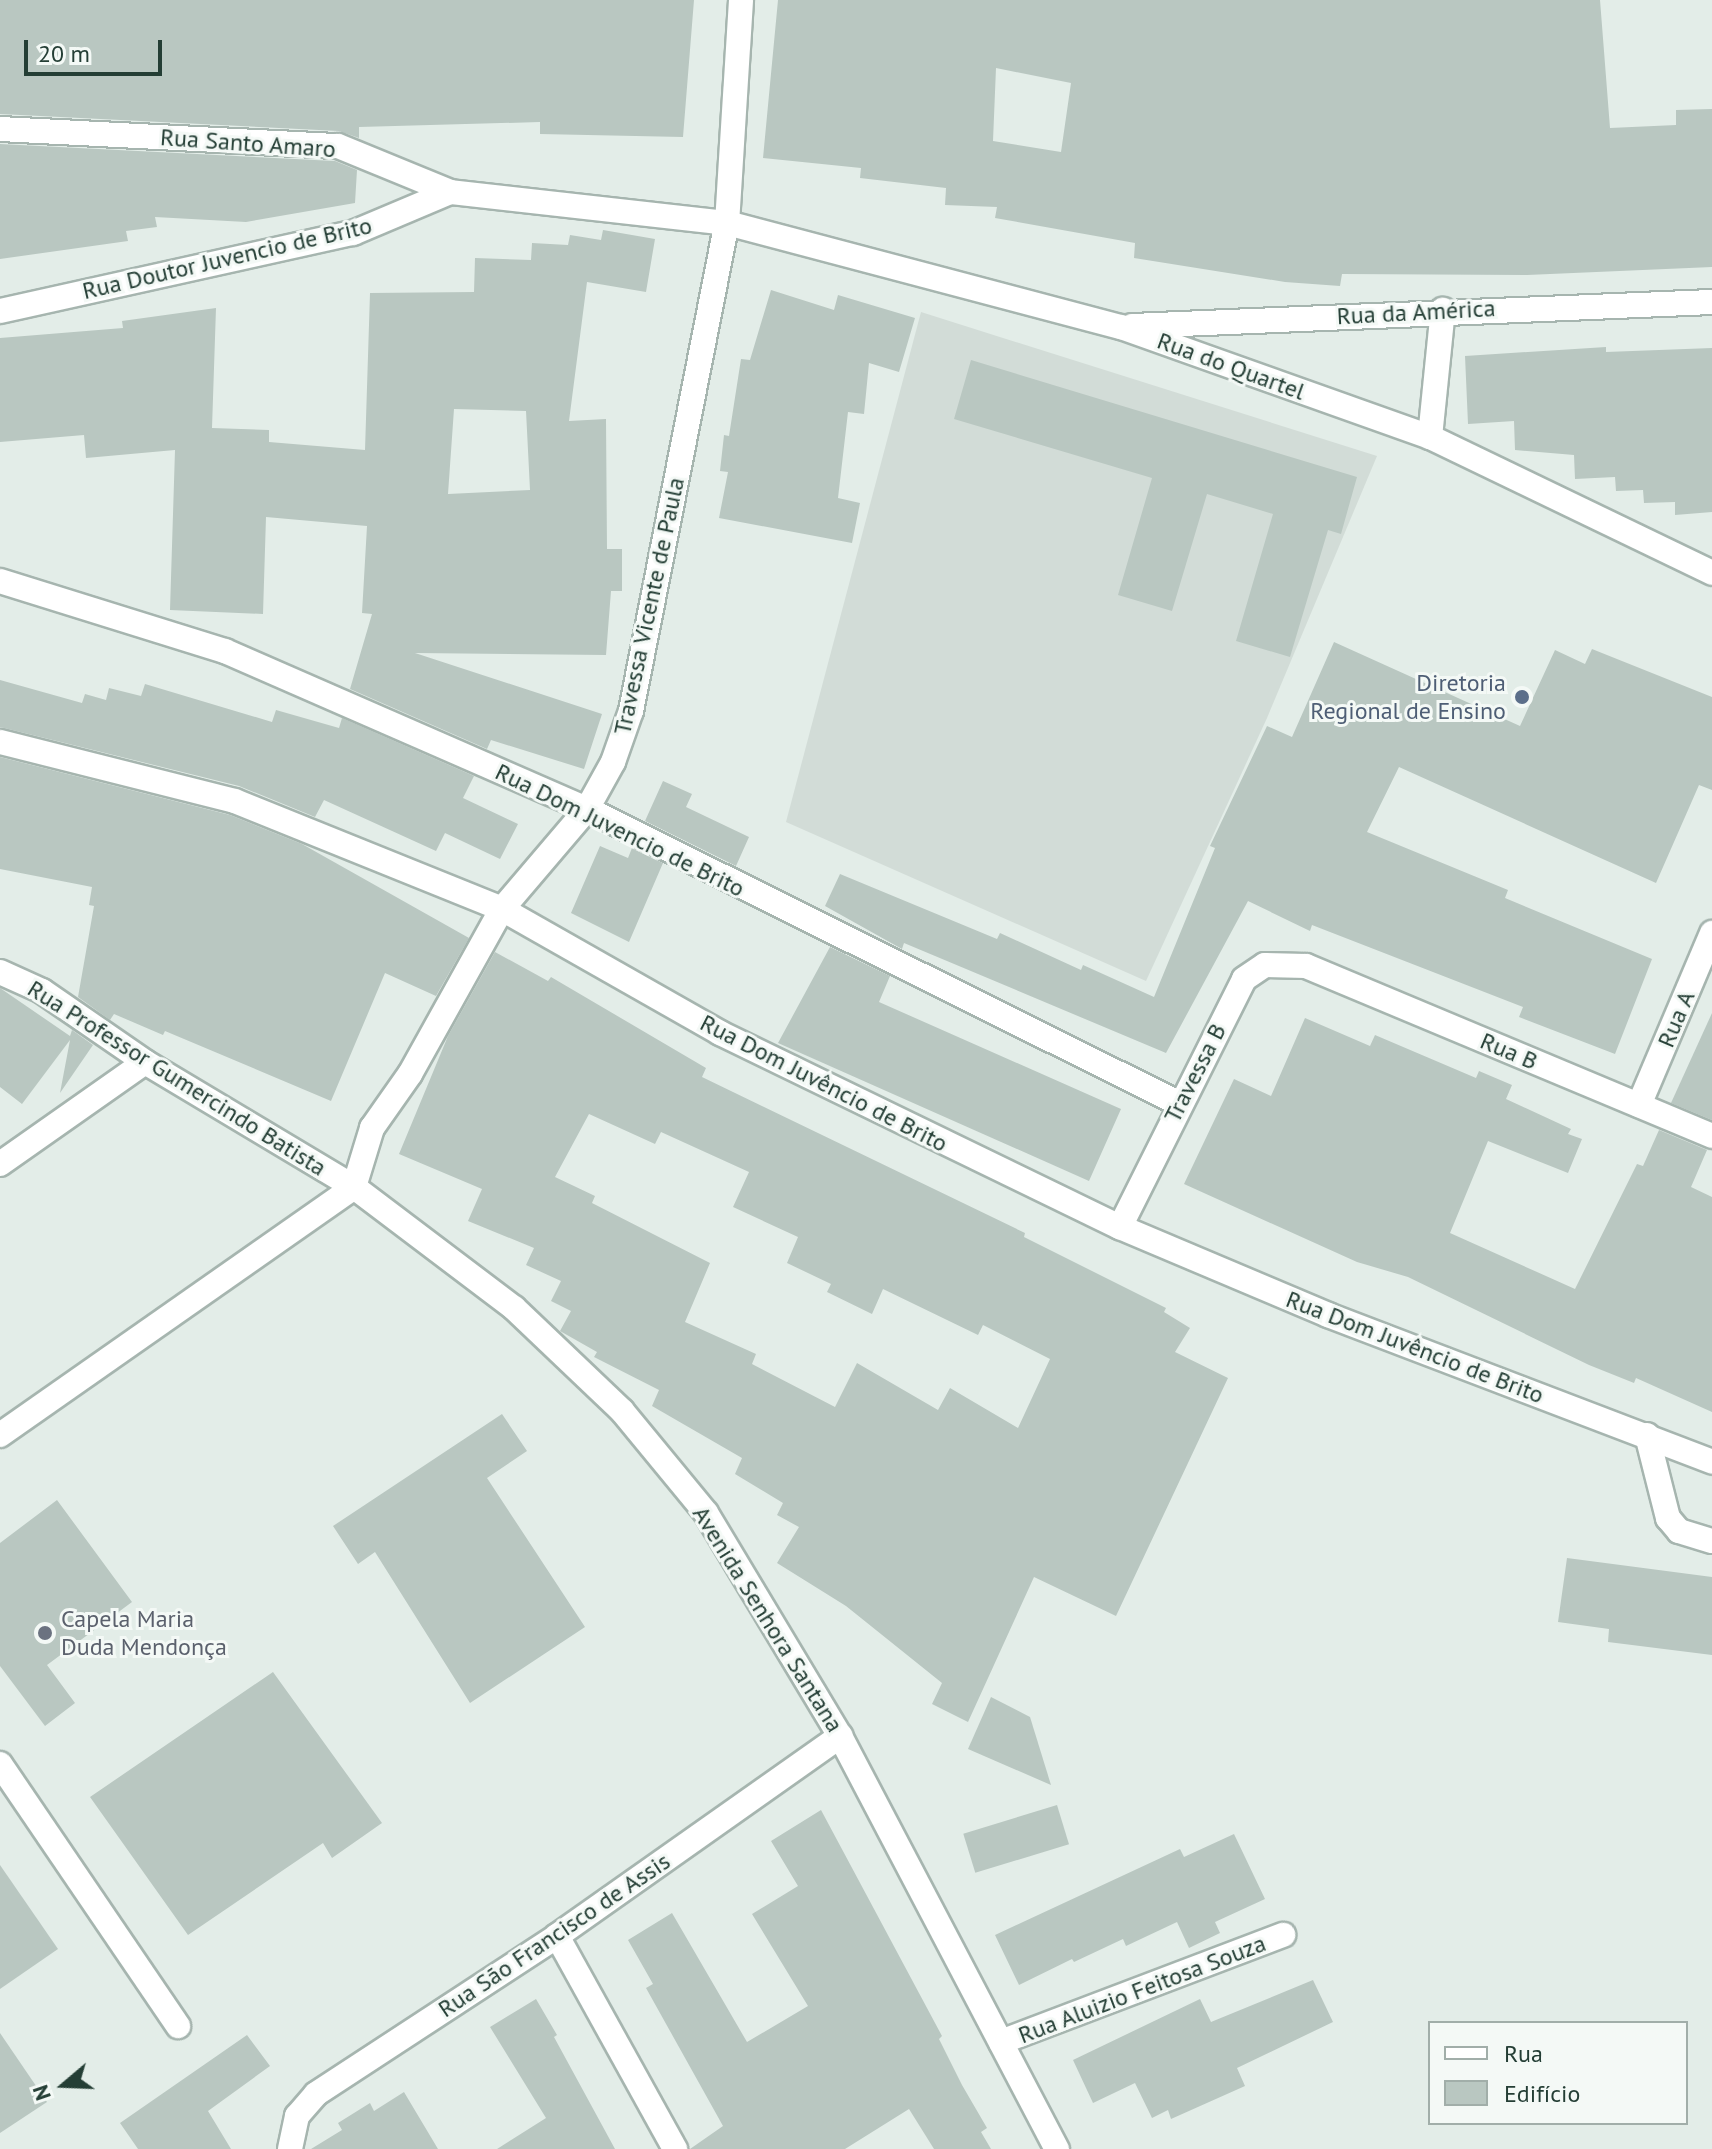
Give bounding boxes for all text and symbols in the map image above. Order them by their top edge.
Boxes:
scale bar [28,24,166,74]
text: 20 m [38,38,90,69]
street label: Rua Santo Amaro [159,122,337,164]
street label: Rua Doutor Juvencio de Brito [80,211,374,305]
street label: Rua da América [1336,293,1496,331]
street label: Rua do Quartel [1153,326,1309,406]
street label: Travessa Vicente de Paula [608,474,690,738]
place label: Diretoria Regional de Ensino [1310,669,1506,725]
marker: Diretoria Regional de Ensino [1513,688,1531,706]
street label: Rua Dom Juvencio de Brito [491,757,749,903]
street label: Rua Professor Gumercindo Batista [22,974,332,1182]
street label: Rua A [1651,986,1701,1052]
street label: Rua Dom Juvêncio de Brito [696,1008,952,1158]
street label: Travessa B [1158,1019,1232,1127]
street label: Rua B [1476,1026,1542,1076]
street label: Rua Dom Juvêncio de Brito [1282,1285,1548,1409]
street label: Avenida Senhora Santana [687,1501,849,1737]
place label: Capela Maria Duda Mendonça [61,1605,227,1661]
marker: Capela Maria Duda Mendonça [36,1624,54,1642]
street label: Rua São Francisco de Assis [432,1846,676,2024]
street label: Rua Aluizio Feitosa Souza [1014,1928,1270,2050]
legend [1428,2021,1688,2125]
text: Rua [1504,2038,1543,2069]
north arrow [24,2045,104,2125]
text: Edifício [1504,2078,1580,2109]
text: N [26,2081,57,2104]

